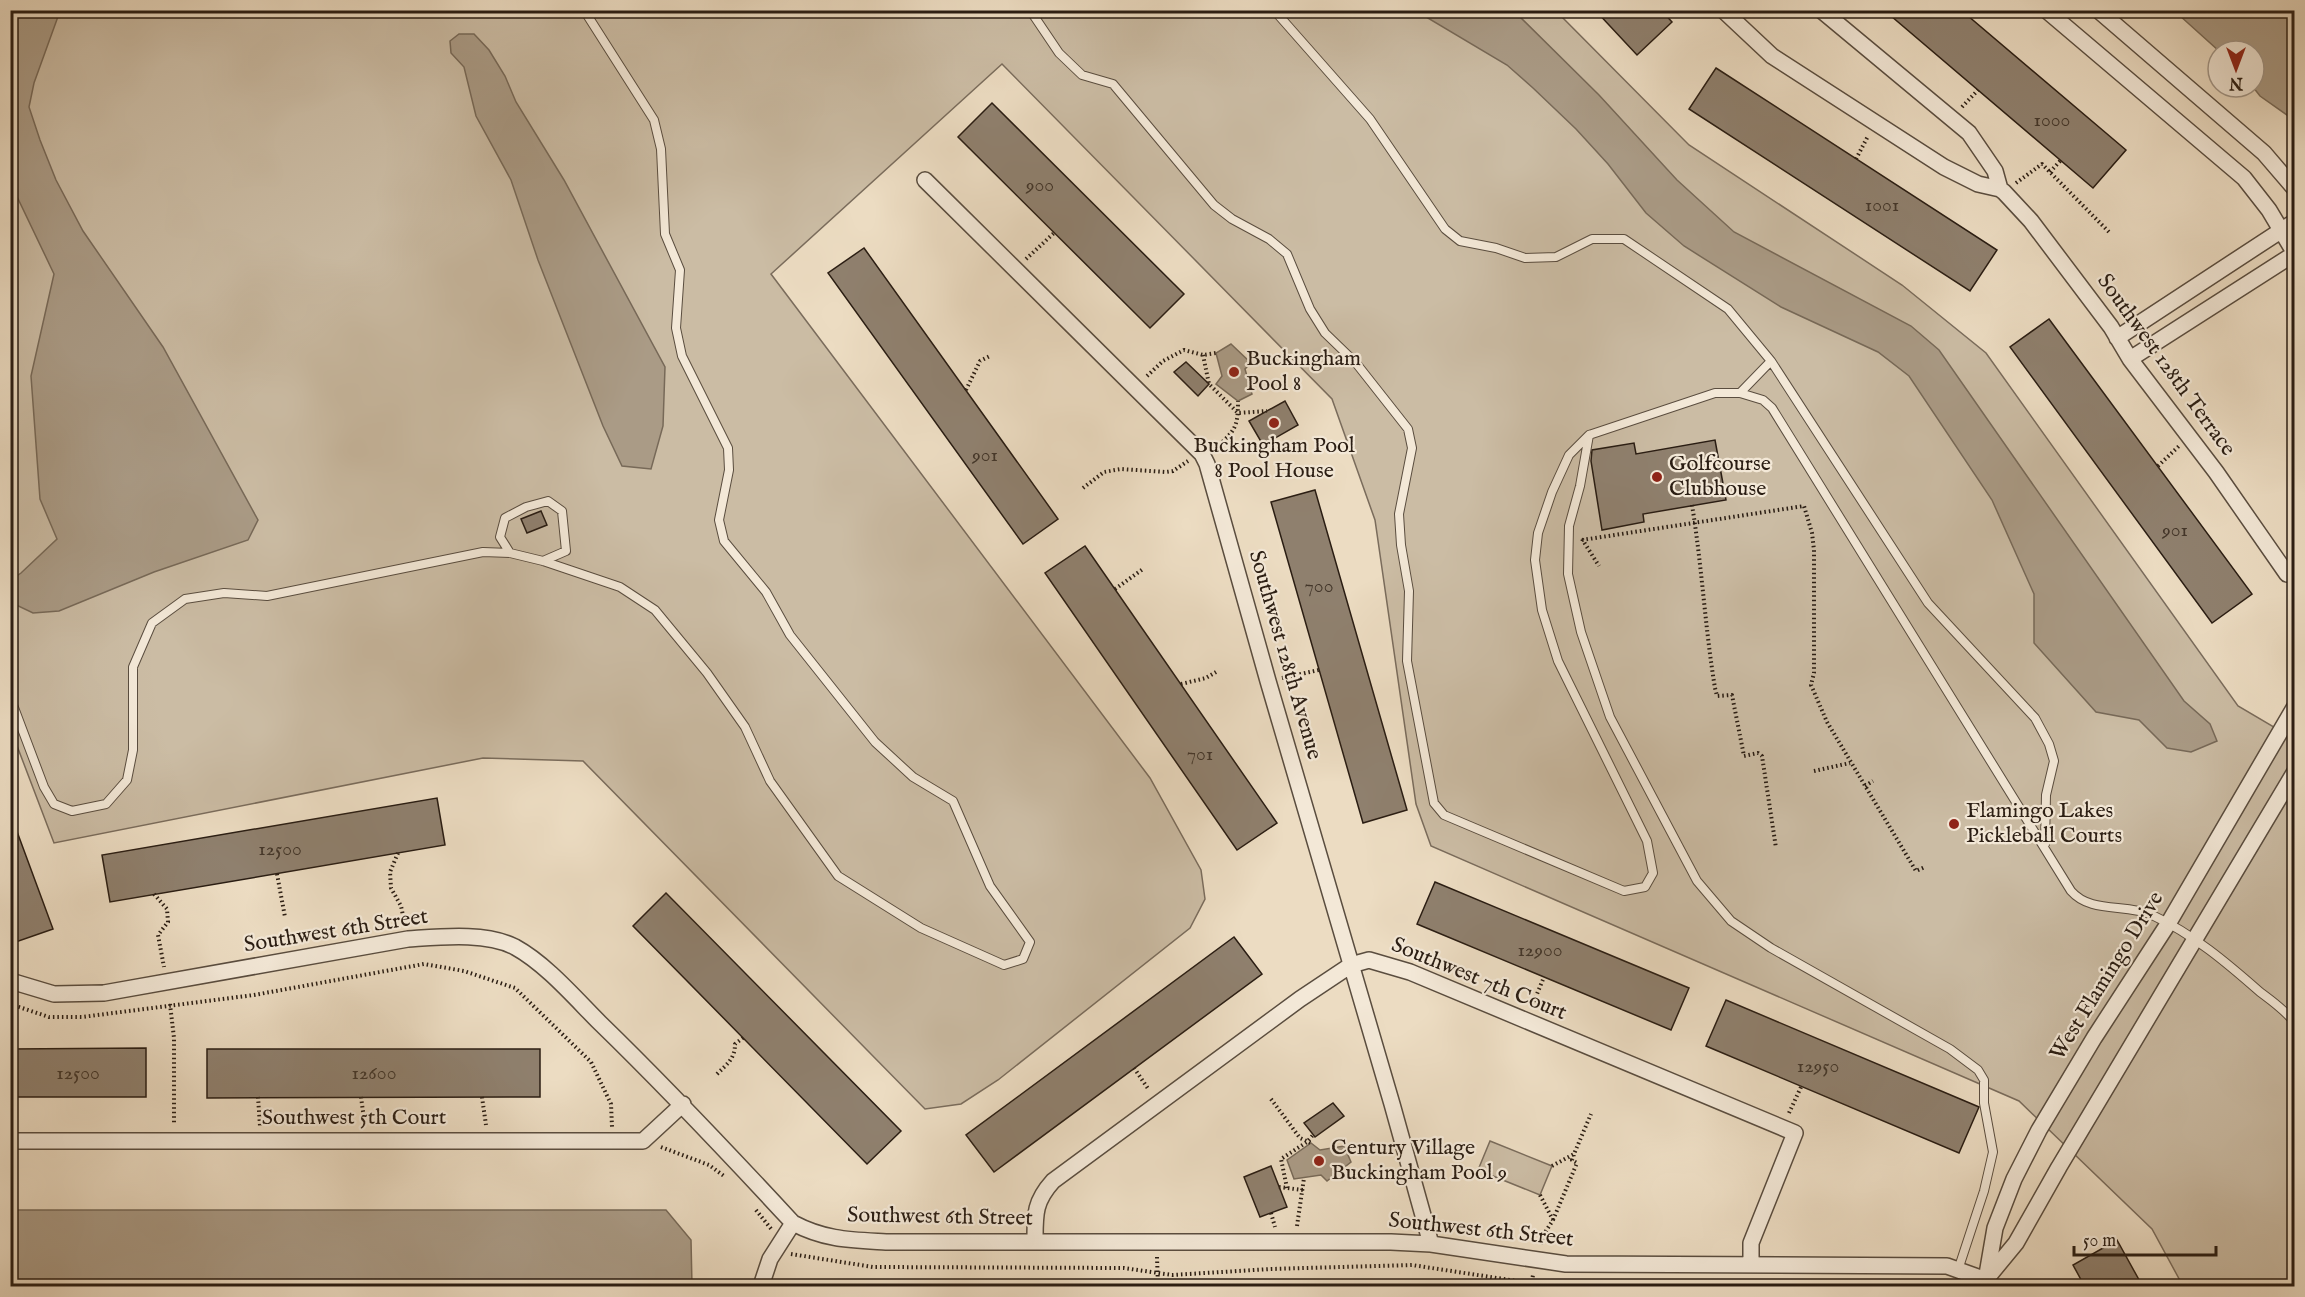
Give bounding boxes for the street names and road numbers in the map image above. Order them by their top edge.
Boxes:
street label: Southwest 128th Terrace [2090,268,2242,462]
street label: Southwest 128th Avenue [1242,547,1328,763]
street label: West Flamingo Drive [2044,886,2170,1066]
street label: Southwest 6th Street [242,903,430,959]
street label: Southwest 7th Court [1387,931,1571,1027]
street label: Southwest 5th Court [262,1104,447,1132]
street label: Southwest 6th Street [847,1201,1034,1233]
street label: Southwest 6th Street [1387,1206,1575,1254]

